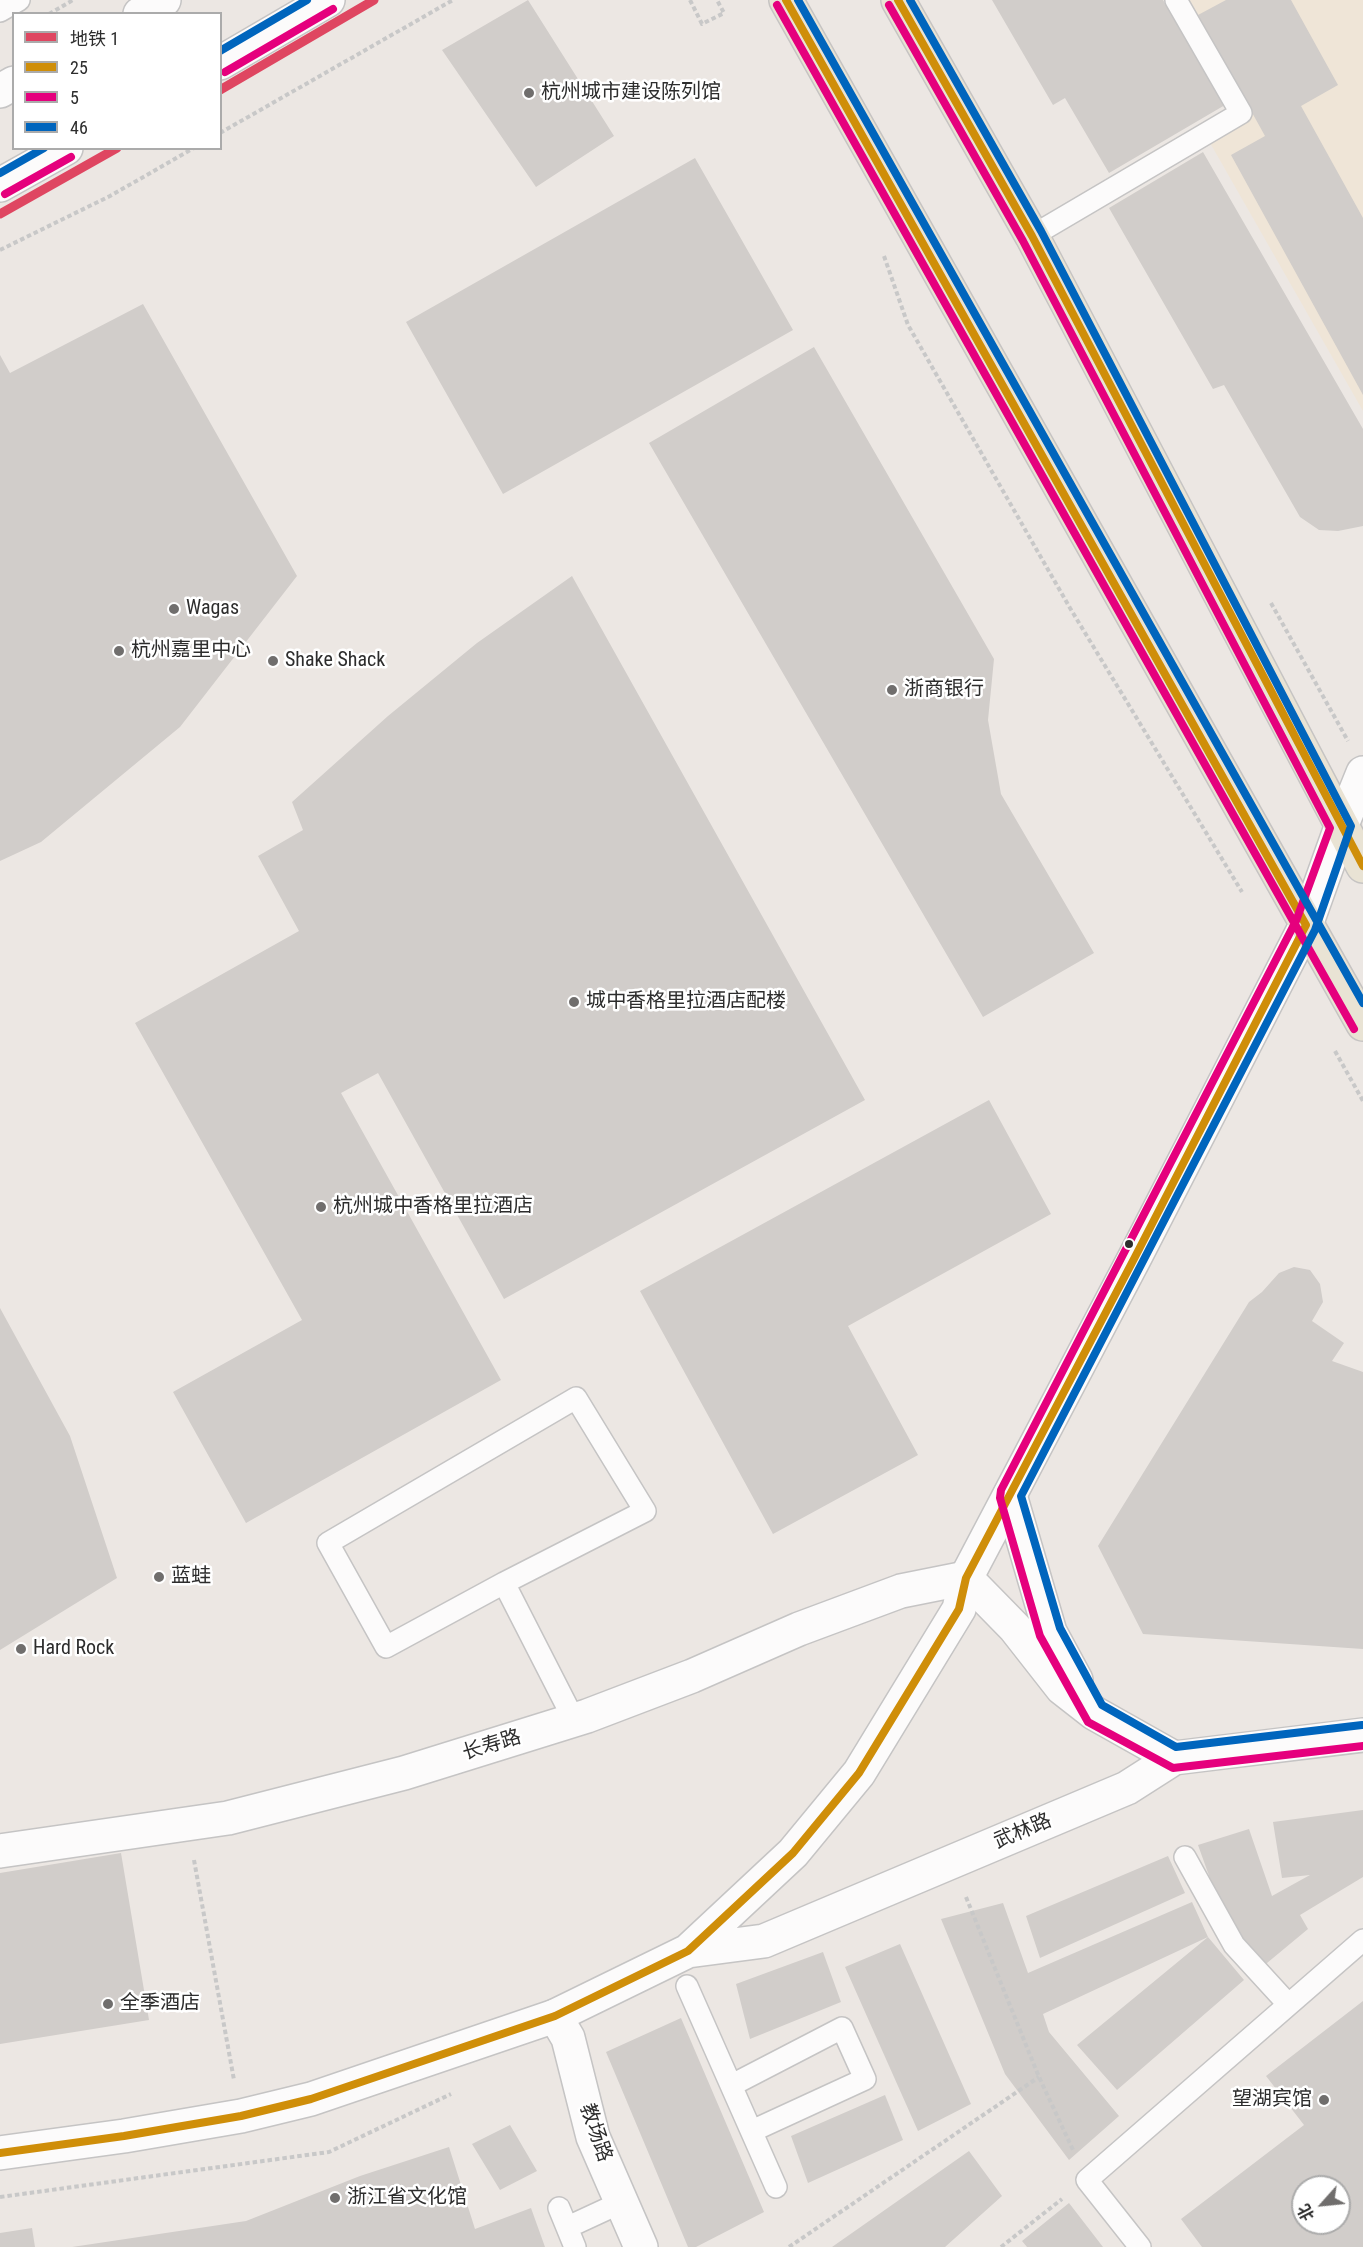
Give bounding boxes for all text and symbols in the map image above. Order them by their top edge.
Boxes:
legend [12,12,222,150]
text: 地铁 1 [70,28,119,49]
text: 25 [70,57,88,78]
place label: 杭州城市建设陈列馆 [541,81,721,105]
marker: 杭州城市建设陈列馆 [522,86,536,100]
text: 5 [70,87,79,108]
text: 46 [70,117,88,138]
place label: Wagas [186,597,239,621]
marker: Wagas [167,602,181,616]
place label: 杭州嘉里中心 [131,639,251,663]
marker: 杭州嘉里中心 [112,644,126,658]
place label: Shake Shack [285,649,385,673]
marker: Shake Shack [266,654,280,668]
place label: 浙商银行 [904,678,984,702]
marker: 浙商银行 [885,683,899,697]
place label: 城中香格里拉酒店配楼 [586,990,786,1014]
marker: 城中香格里拉酒店配楼 [567,995,581,1009]
place label: 杭州城中香格里拉酒店 [333,1195,533,1219]
marker: 杭州城中香格里拉酒店 [314,1200,328,1214]
unlabelled marker [1123,1238,1135,1250]
place label: 蓝蛙 [171,1565,211,1589]
marker: 蓝蛙 [152,1570,166,1584]
place label: Hard Rock [33,1637,114,1661]
marker: Hard Rock [14,1642,28,1656]
street label: 长寿路 [460,1726,524,1766]
street label: 武林路 [991,1809,1055,1855]
place label: 全季酒店 [120,1992,200,2016]
marker: 全季酒店 [101,1997,115,2011]
place label: 望湖宾馆 [1232,2088,1312,2112]
marker: 望湖宾馆 [1317,2093,1331,2107]
street label: 教场路 [574,2101,616,2165]
north arrow [1291,2175,1351,2235]
place label: 浙江省文化馆 [347,2186,467,2210]
marker: 浙江省文化馆 [328,2191,342,2205]
text: 北 [1294,2201,1318,2224]

